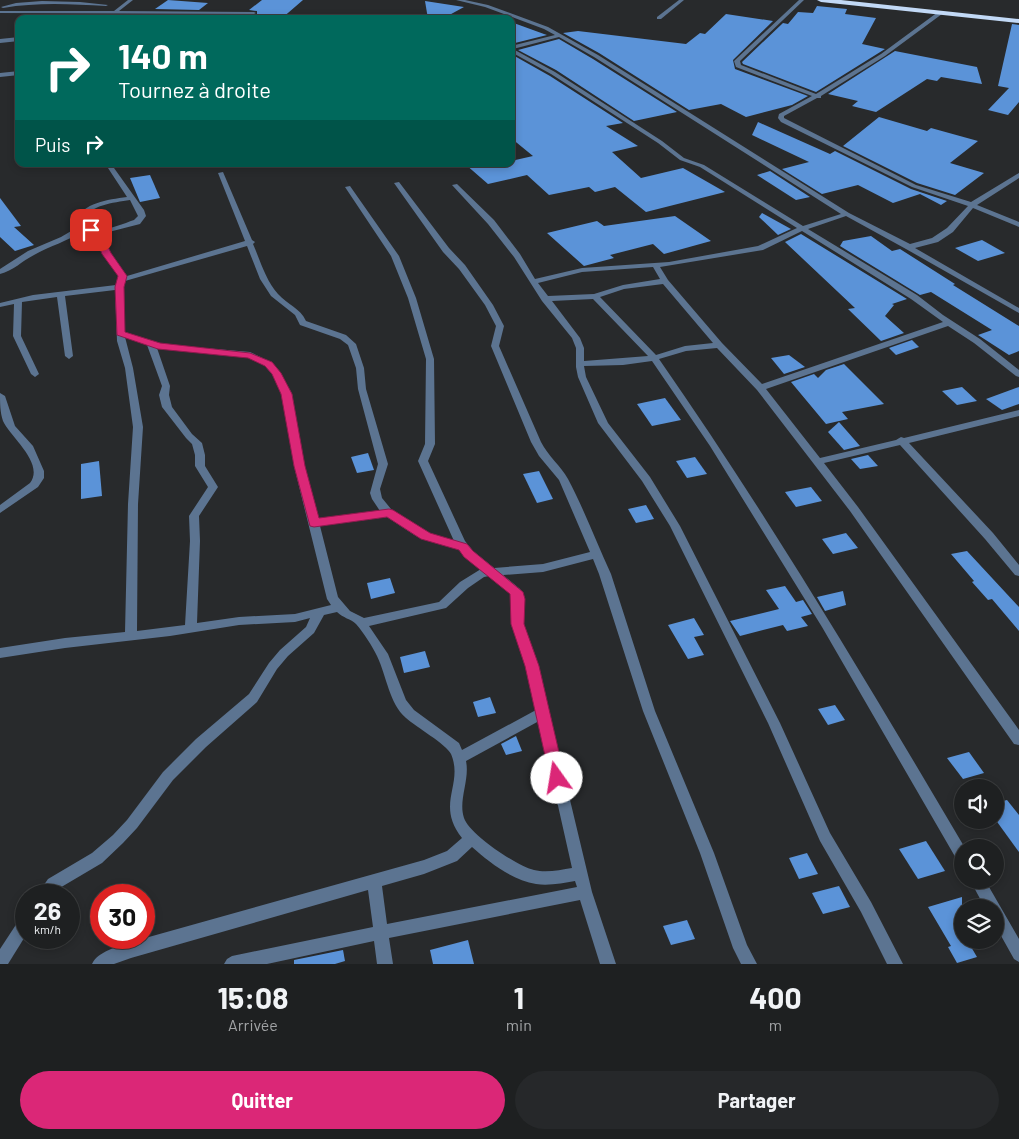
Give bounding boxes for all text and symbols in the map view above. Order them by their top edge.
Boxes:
text: 140 m [118,34,208,76]
icon: right [35,35,100,100]
text: Tournez à droite [118,76,271,102]
icon: right [80,130,108,158]
text: Puis [35,133,70,156]
pin [70,209,112,251]
icon: arrive [77,216,105,244]
position arrow [530,751,582,803]
map controls [954,779,1004,949]
button: sound [954,779,1004,829]
button: search [954,839,1004,889]
speed limit sign: 30 [90,884,155,949]
text: 26 [34,895,61,925]
button: layers [954,899,1004,949]
text: km/h [34,922,61,936]
text: 15:08 [217,979,288,1015]
text: 1 [514,979,524,1015]
text: 400 [749,979,802,1015]
text: Arrivée [228,1015,278,1034]
text: min [506,1015,532,1034]
text: m [769,1015,782,1034]
button: Quitter [20,1071,505,1129]
button: Partager [515,1071,999,1129]

